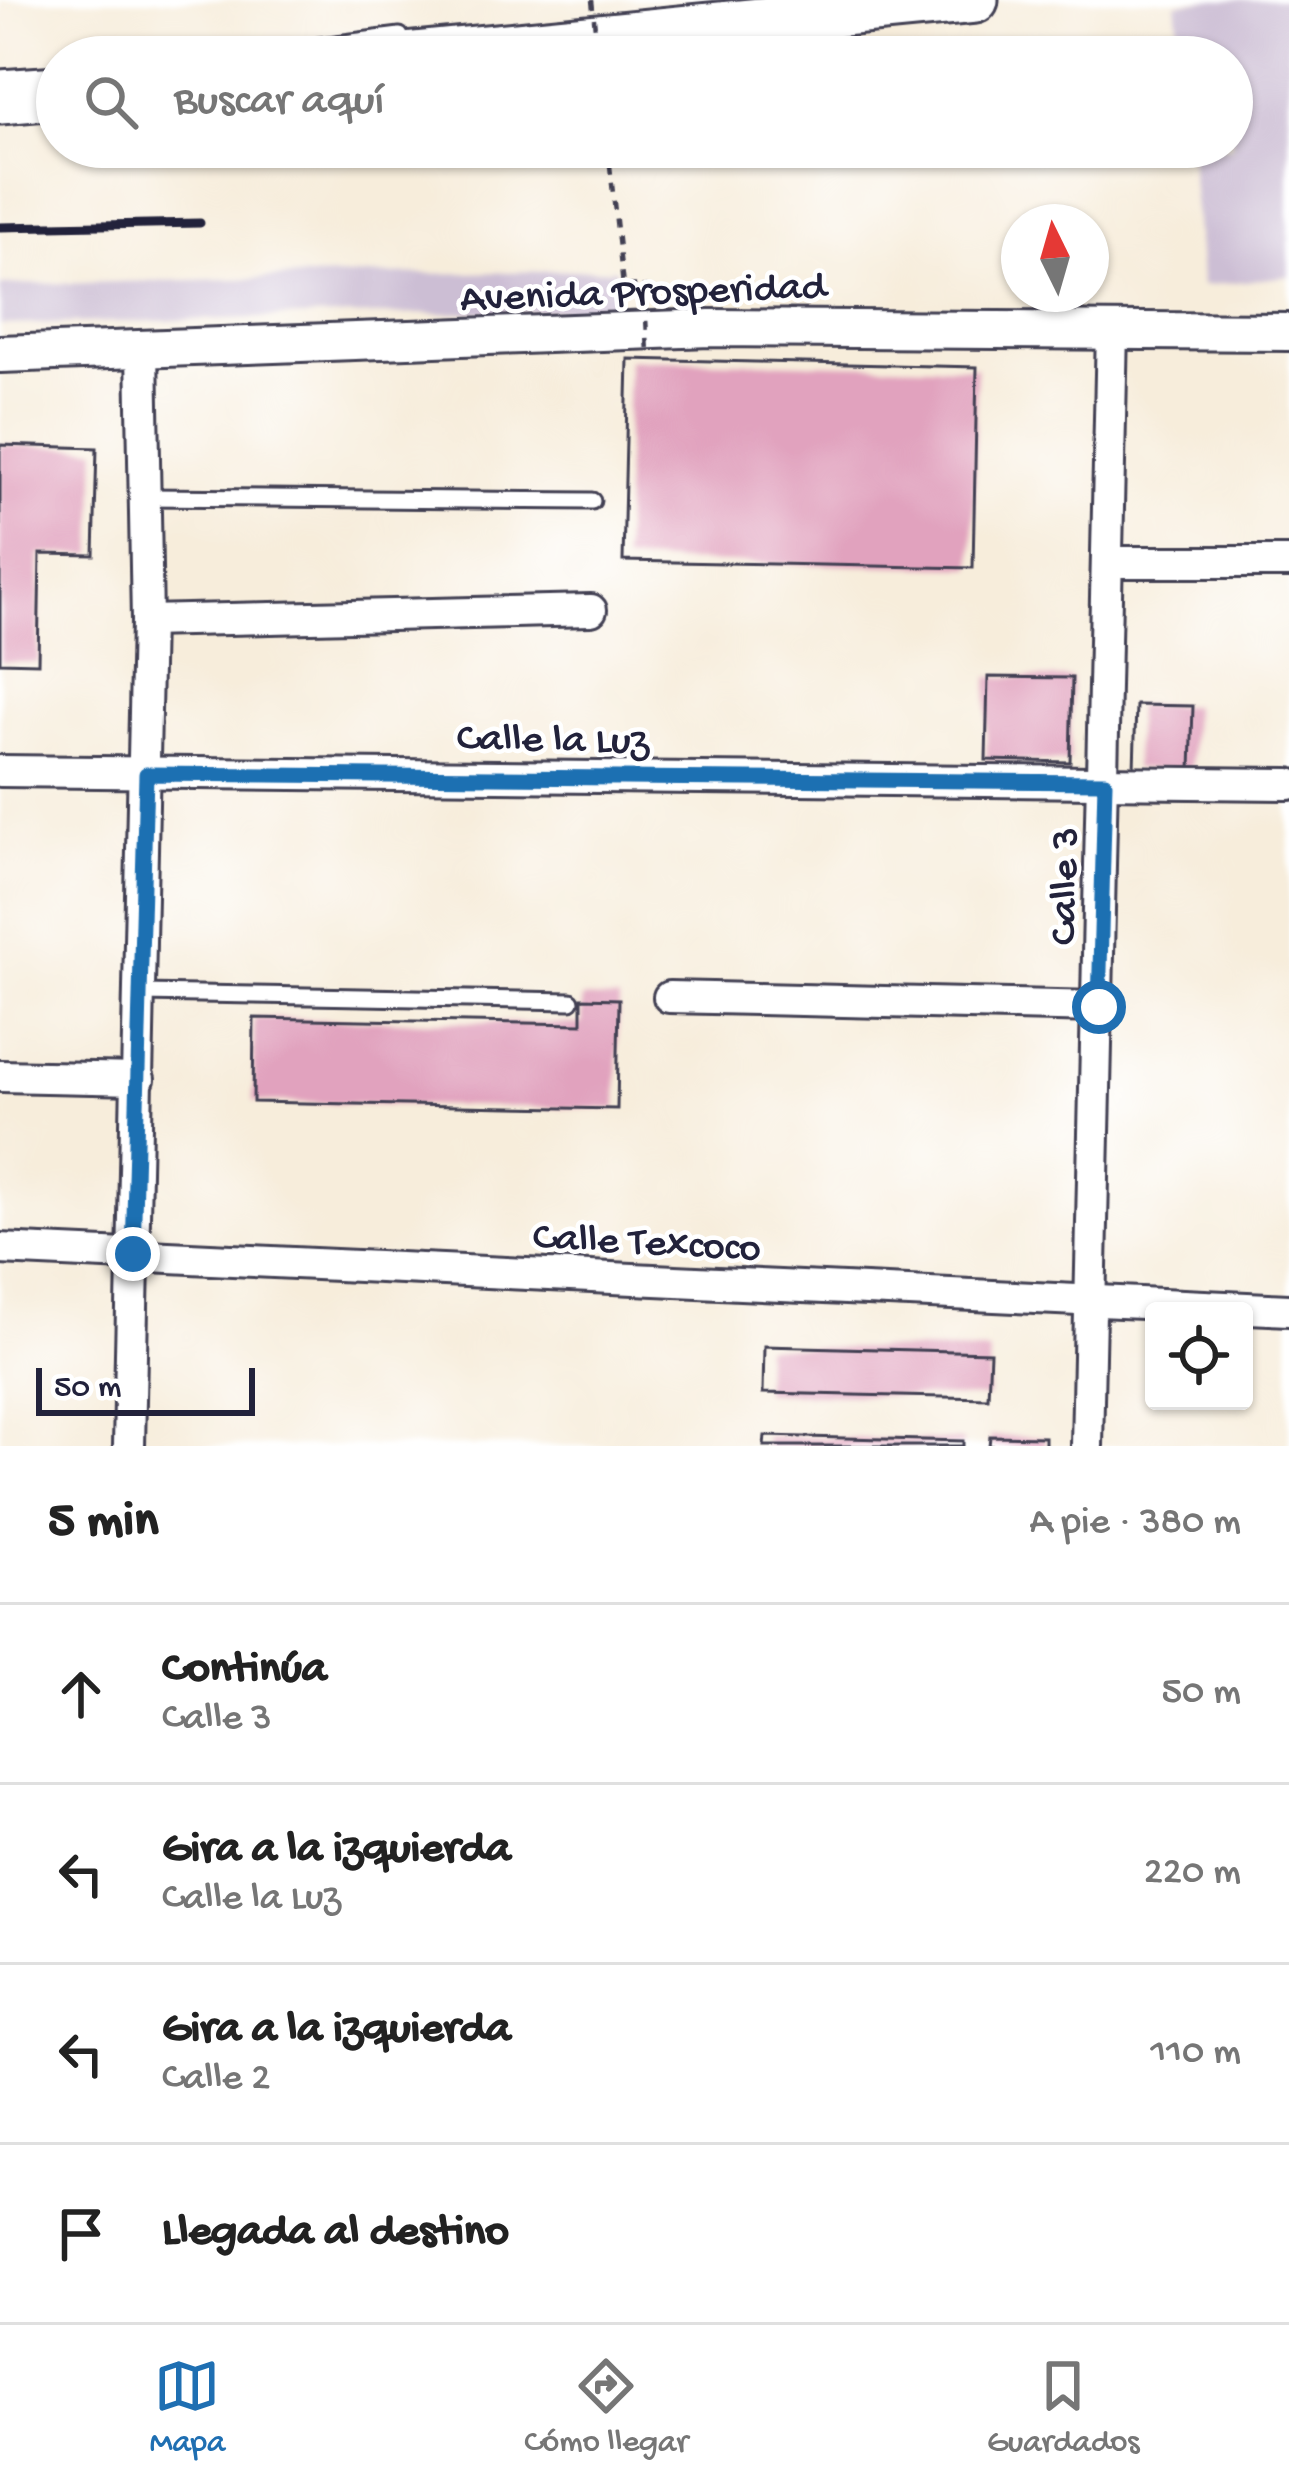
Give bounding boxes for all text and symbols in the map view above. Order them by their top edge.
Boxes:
search box [36,36,1253,168]
icon: search [78,69,144,135]
text: Buscar aquí [174,76,384,129]
north arrow [1001,204,1109,312]
street label: Avenida Prosperidad [459,265,830,326]
street label: Calle la Luz [456,716,651,769]
street label: Calle 3 [1042,827,1093,946]
route start [1072,980,1126,1034]
street label: Calle Texcoco [531,1215,762,1276]
route end [106,1227,160,1281]
map controls [1145,1302,1253,1410]
button: locate [1145,1302,1253,1410]
scale bar [36,1362,255,1415]
text: 50 m [54,1370,121,1408]
text: 5 min [48,1494,158,1554]
text: A pie · 380 m [1030,1501,1241,1547]
text: Continúa [162,1644,327,1697]
icon: ahead [48,1661,114,1727]
text: 50 m [1161,1671,1241,1717]
text: Calle 3 [162,1697,272,1743]
text: Gira a la izquierda [162,1824,511,1877]
icon: left [48,1841,114,1907]
text: 220 m [1144,1851,1241,1897]
text: Calle la Luz [162,1877,341,1923]
text: Gira a la izquierda [162,2004,511,2057]
icon: left [48,2021,114,2087]
text: 110 m [1150,2031,1241,2077]
text: Calle 2 [162,2057,270,2103]
icon: arrive [48,2201,114,2267]
text: Llegada al destino [162,2207,509,2260]
tab: Mapa [149,2353,225,2463]
tab: Cómo llegar [524,2353,688,2463]
tab: Guardados [987,2353,1140,2463]

